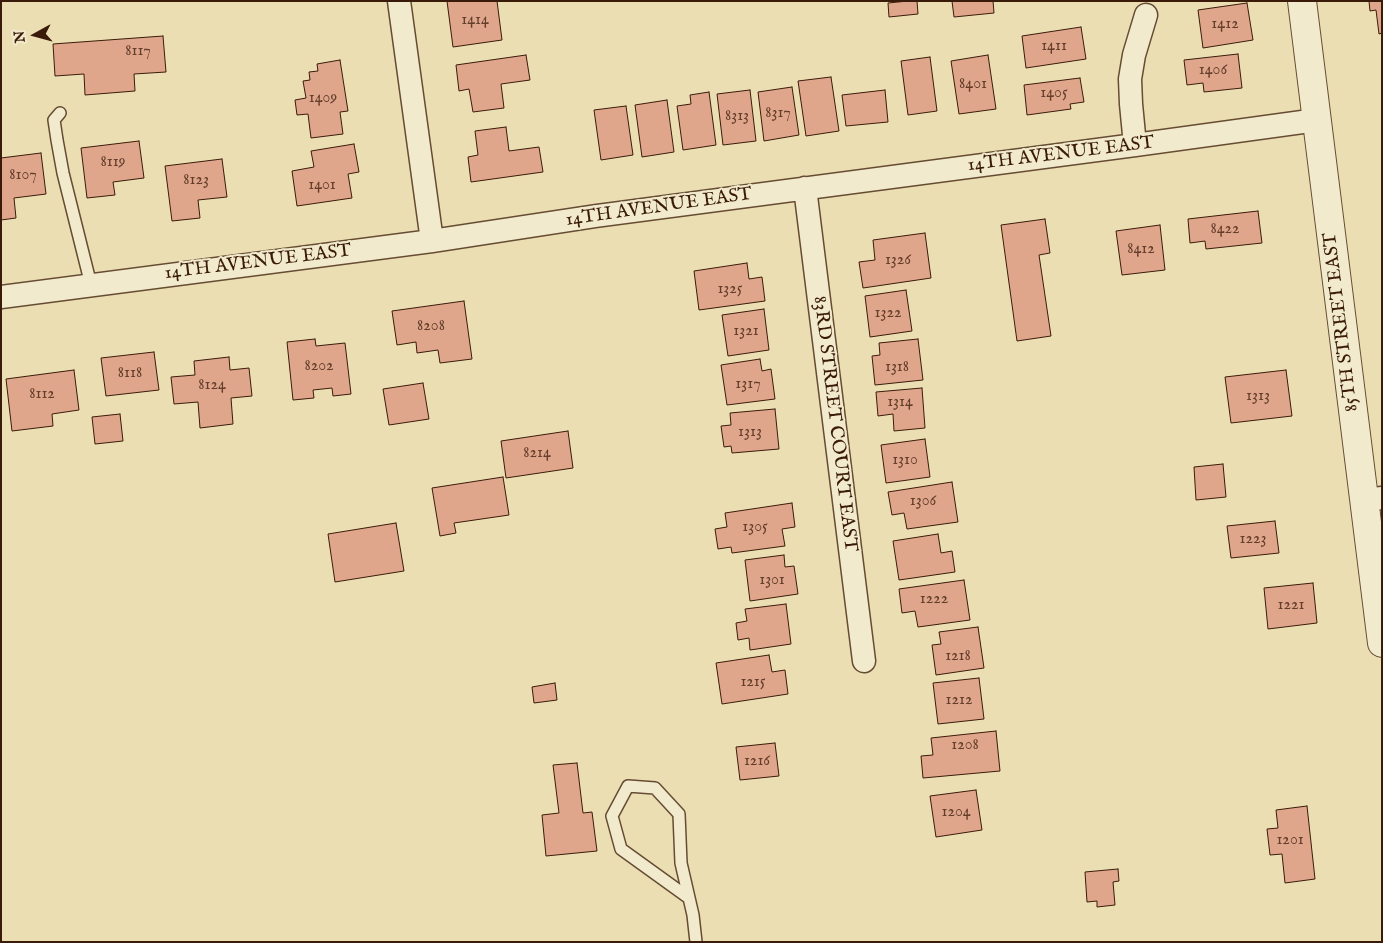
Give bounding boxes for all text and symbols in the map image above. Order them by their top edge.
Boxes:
north arrow [10,10,60,60]
house number: 1414 [461,11,489,31]
house number: 1412 [1211,15,1239,35]
text: N [10,30,30,44]
house number: 1411 [1041,37,1067,57]
house number: 8117 [125,42,151,62]
house number: 1406 [1199,61,1227,81]
house number: 8401 [959,75,987,95]
house number: 1405 [1040,84,1068,104]
house number: 1409 [309,89,337,109]
house number: 8317 [765,104,791,124]
house number: 8313 [725,107,749,127]
street label: 14TH AVENUE EAST [966,132,1156,178]
house number: 8119 [100,153,126,173]
house number: 8107 [9,166,37,186]
house number: 8123 [183,171,209,191]
house number: 1401 [308,176,336,196]
street label: 14TH AVENUE EAST [564,184,754,232]
house number: 8422 [1210,220,1240,240]
street label: 85TH STREET EAST [1320,231,1364,413]
street label: 14TH AVENUE EAST [163,240,353,286]
house number: 8412 [1127,240,1155,260]
house number: 1326 [885,251,911,271]
house number: 1325 [717,280,743,300]
street label: 83RD STREET COURT EAST [807,295,861,553]
house number: 1322 [875,304,901,324]
house number: 8208 [417,317,445,337]
house number: 1321 [733,322,759,342]
house number: 8202 [304,357,334,377]
house number: 1318 [885,358,909,378]
house number: 8118 [118,364,142,384]
house number: 1317 [735,375,761,395]
house number: 8124 [198,376,226,396]
house number: 8112 [29,385,55,405]
house number: 1313 [1246,387,1270,407]
house number: 1314 [887,393,913,413]
house number: 1313 [738,423,762,443]
house number: 8214 [523,444,551,464]
house number: 1310 [892,451,918,471]
house number: 1306 [910,492,936,512]
house number: 1305 [742,518,768,538]
house number: 1223 [1240,530,1266,550]
house number: 1301 [759,571,785,591]
house number: 1222 [920,590,948,610]
house number: 1221 [1278,596,1304,616]
house number: 1218 [945,647,971,667]
house number: 1215 [740,673,766,693]
house number: 1212 [946,691,972,711]
house number: 1208 [951,736,979,756]
house number: 1216 [744,752,770,772]
house number: 1204 [941,803,971,823]
house number: 1201 [1276,831,1304,851]

